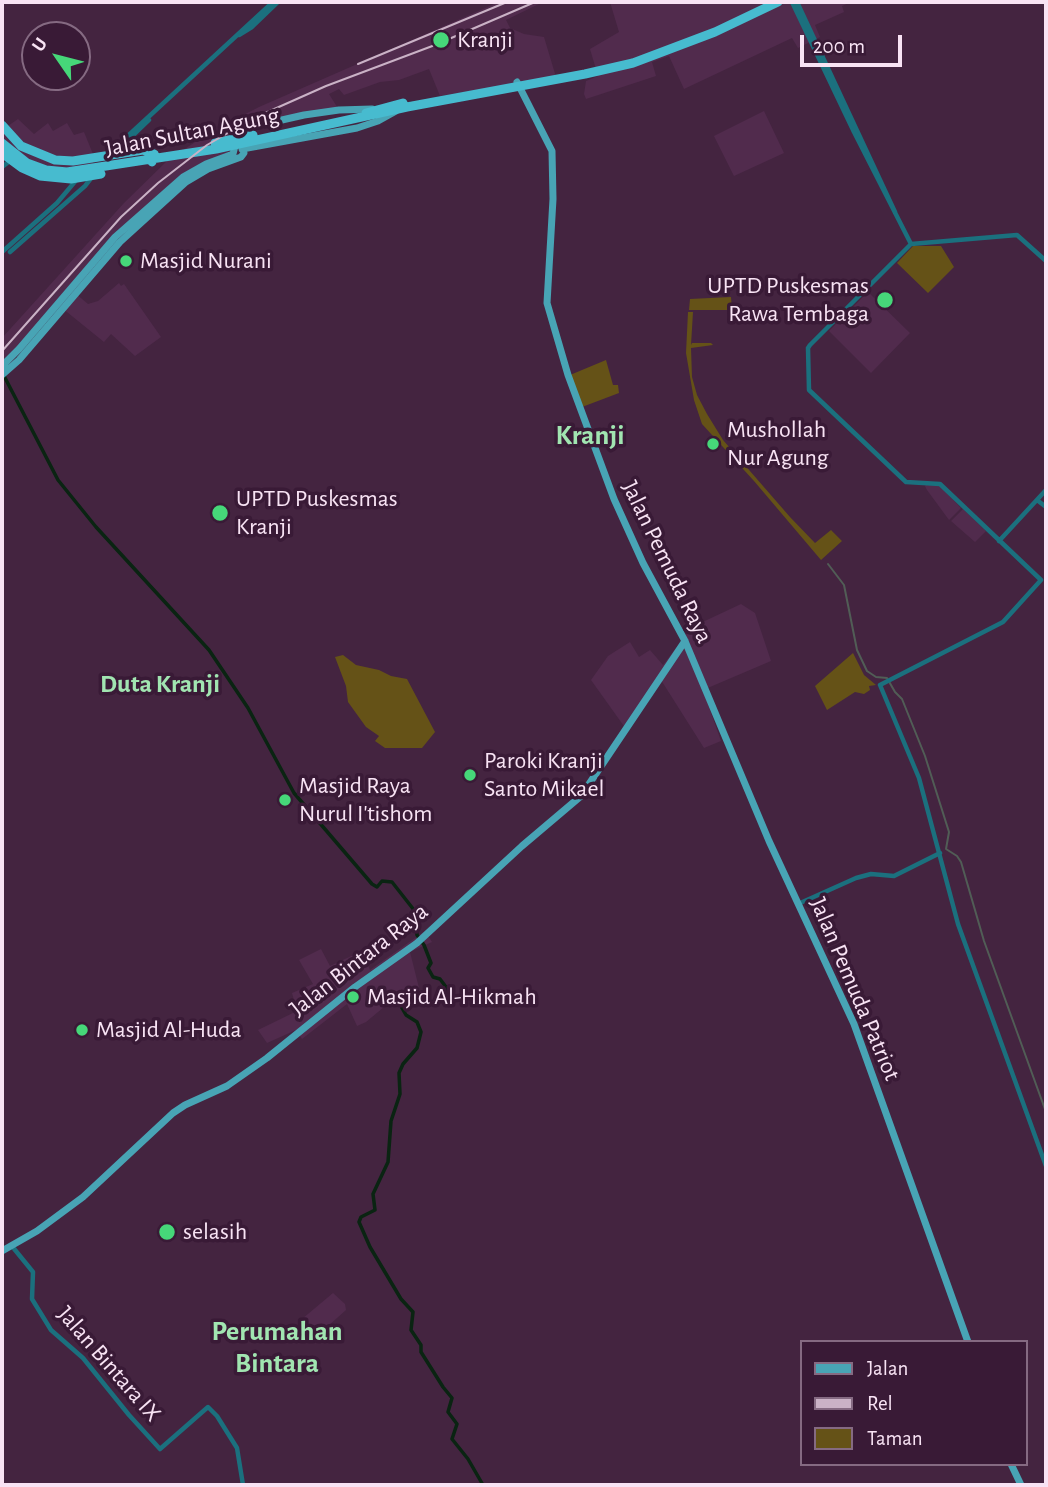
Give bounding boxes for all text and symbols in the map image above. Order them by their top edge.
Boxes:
north arrow [21,21,91,91]
scale bar [803,21,904,65]
place label: Kranji [457,26,513,54]
marker: Kranji [431,30,451,50]
text: U [29,34,51,55]
text: 200 m [813,36,865,57]
street label: Jalan Sultan Agung [102,101,282,163]
place label: Masjid Nurani [140,247,272,275]
marker: Masjid Nurani [118,253,134,269]
place label: UPTD Puskesmas Rawa Tembaga [707,272,869,328]
marker: UPTD Puskesmas Rawa Tembaga [875,290,895,310]
place label: Mushollah Nur Agung [727,416,828,472]
district label: Kranji [555,419,625,453]
marker: Mushollah Nur Agung [705,436,721,452]
street label: Jalan Pemuda Raya [615,476,719,648]
place label: UPTD Puskesmas Kranji [236,485,398,541]
marker: UPTD Puskesmas Kranji [210,503,230,523]
district label: Duta Kranji [100,668,220,700]
place label: Paroki Kranji Santo Mikael [484,747,604,803]
marker: Paroki Kranji Santo Mikael [462,767,478,783]
place label: Masjid Raya Nurul I'tishom [299,772,433,828]
marker: Masjid Raya Nurul I'tishom [277,792,293,808]
street label: Jalan Pemuda Patriot [803,893,907,1085]
street label: Jalan Bintara Raya [284,897,434,1023]
place label: Masjid Al-Hikmah [367,983,537,1011]
marker: Masjid Al-Hikmah [345,989,361,1005]
place label: Masjid Al-Huda [96,1016,242,1044]
marker: Masjid Al-Huda [74,1022,90,1038]
place label: selasih [183,1218,247,1246]
marker: selasih [157,1222,177,1242]
street label: Jalan Bintara IX [51,1300,167,1428]
district label: Perumahan Bintara [211,1315,343,1381]
legend [800,1340,1027,1466]
text: Jalan [867,1358,908,1379]
text: Rel [867,1393,893,1414]
text: Taman [867,1428,923,1449]

